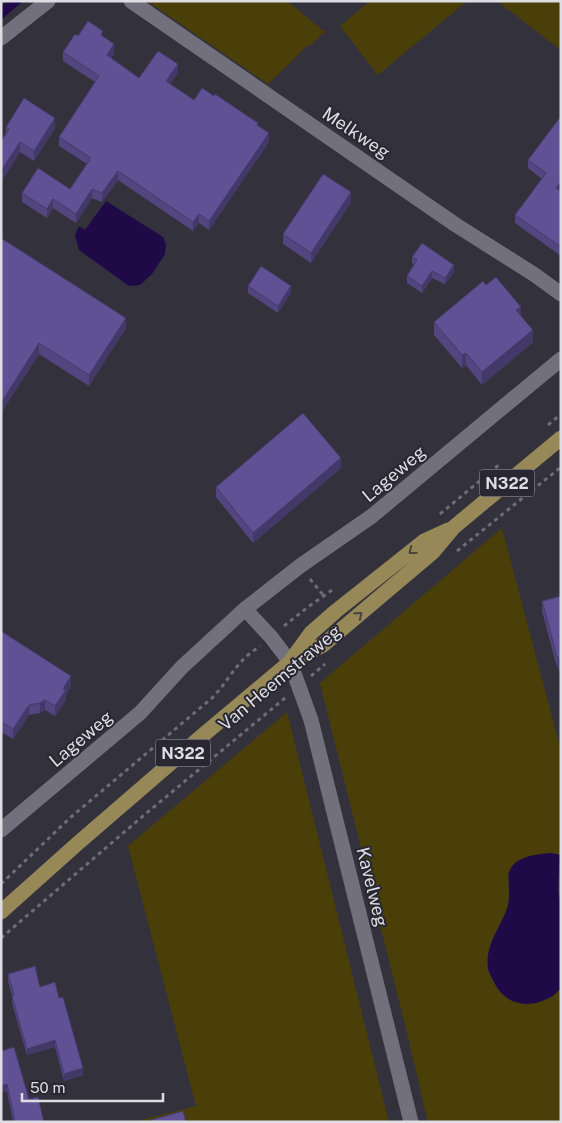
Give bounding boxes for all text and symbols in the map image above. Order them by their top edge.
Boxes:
street label: Melkweg [319,102,394,163]
street label: Lageweg [358,441,430,506]
road number: N322 [480,469,534,496]
one-way arrow [409,545,418,553]
one-way arrow [353,612,362,621]
street label: Van Heemstraweg [214,620,345,735]
street label: Lageweg [45,706,117,771]
road number: N322 [156,740,210,766]
street label: Kavelweg [352,845,392,929]
scale bar [22,1070,164,1102]
text: 50 m [30,1079,65,1096]

